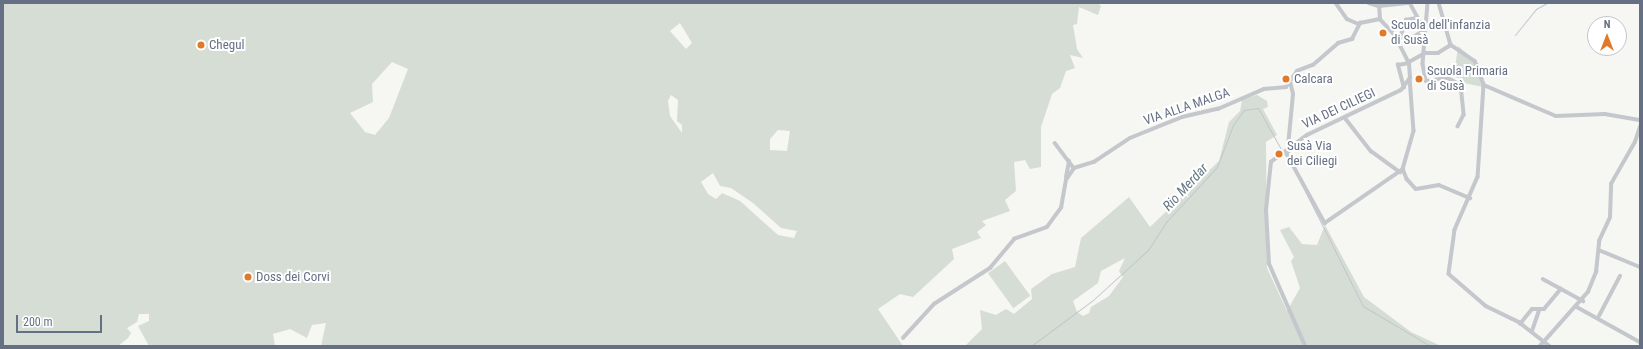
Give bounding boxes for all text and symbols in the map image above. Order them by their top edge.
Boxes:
north arrow [1587,16,1627,56]
place label: Scuola dell'infanzia di Susà [1391,18,1490,49]
text: N [1604,18,1610,31]
marker: Scuola dell'infanzia di Susà [1378,28,1388,38]
place label: Chegul [209,37,244,53]
marker: Chegul [196,40,206,50]
place label: Scuola Primaria di Susà [1427,64,1508,95]
place label: Calcara [1294,71,1333,87]
marker: Calcara [1281,74,1291,84]
marker: Scuola Primaria di Susà [1414,74,1424,84]
street label: VIA ALLA MALGA [1142,85,1232,129]
street label: VIA DEI CILIEGI [1300,85,1378,133]
place label: Susà Via dei Ciliegi [1287,139,1337,170]
marker: Susà Via dei Ciliegi [1274,149,1284,159]
water label: Rio Merdar [1159,160,1211,214]
place label: Doss dei Corvi [256,269,330,285]
marker: Doss dei Corvi [243,272,253,282]
scale bar [18,307,104,333]
text: 200 m [23,315,53,329]

